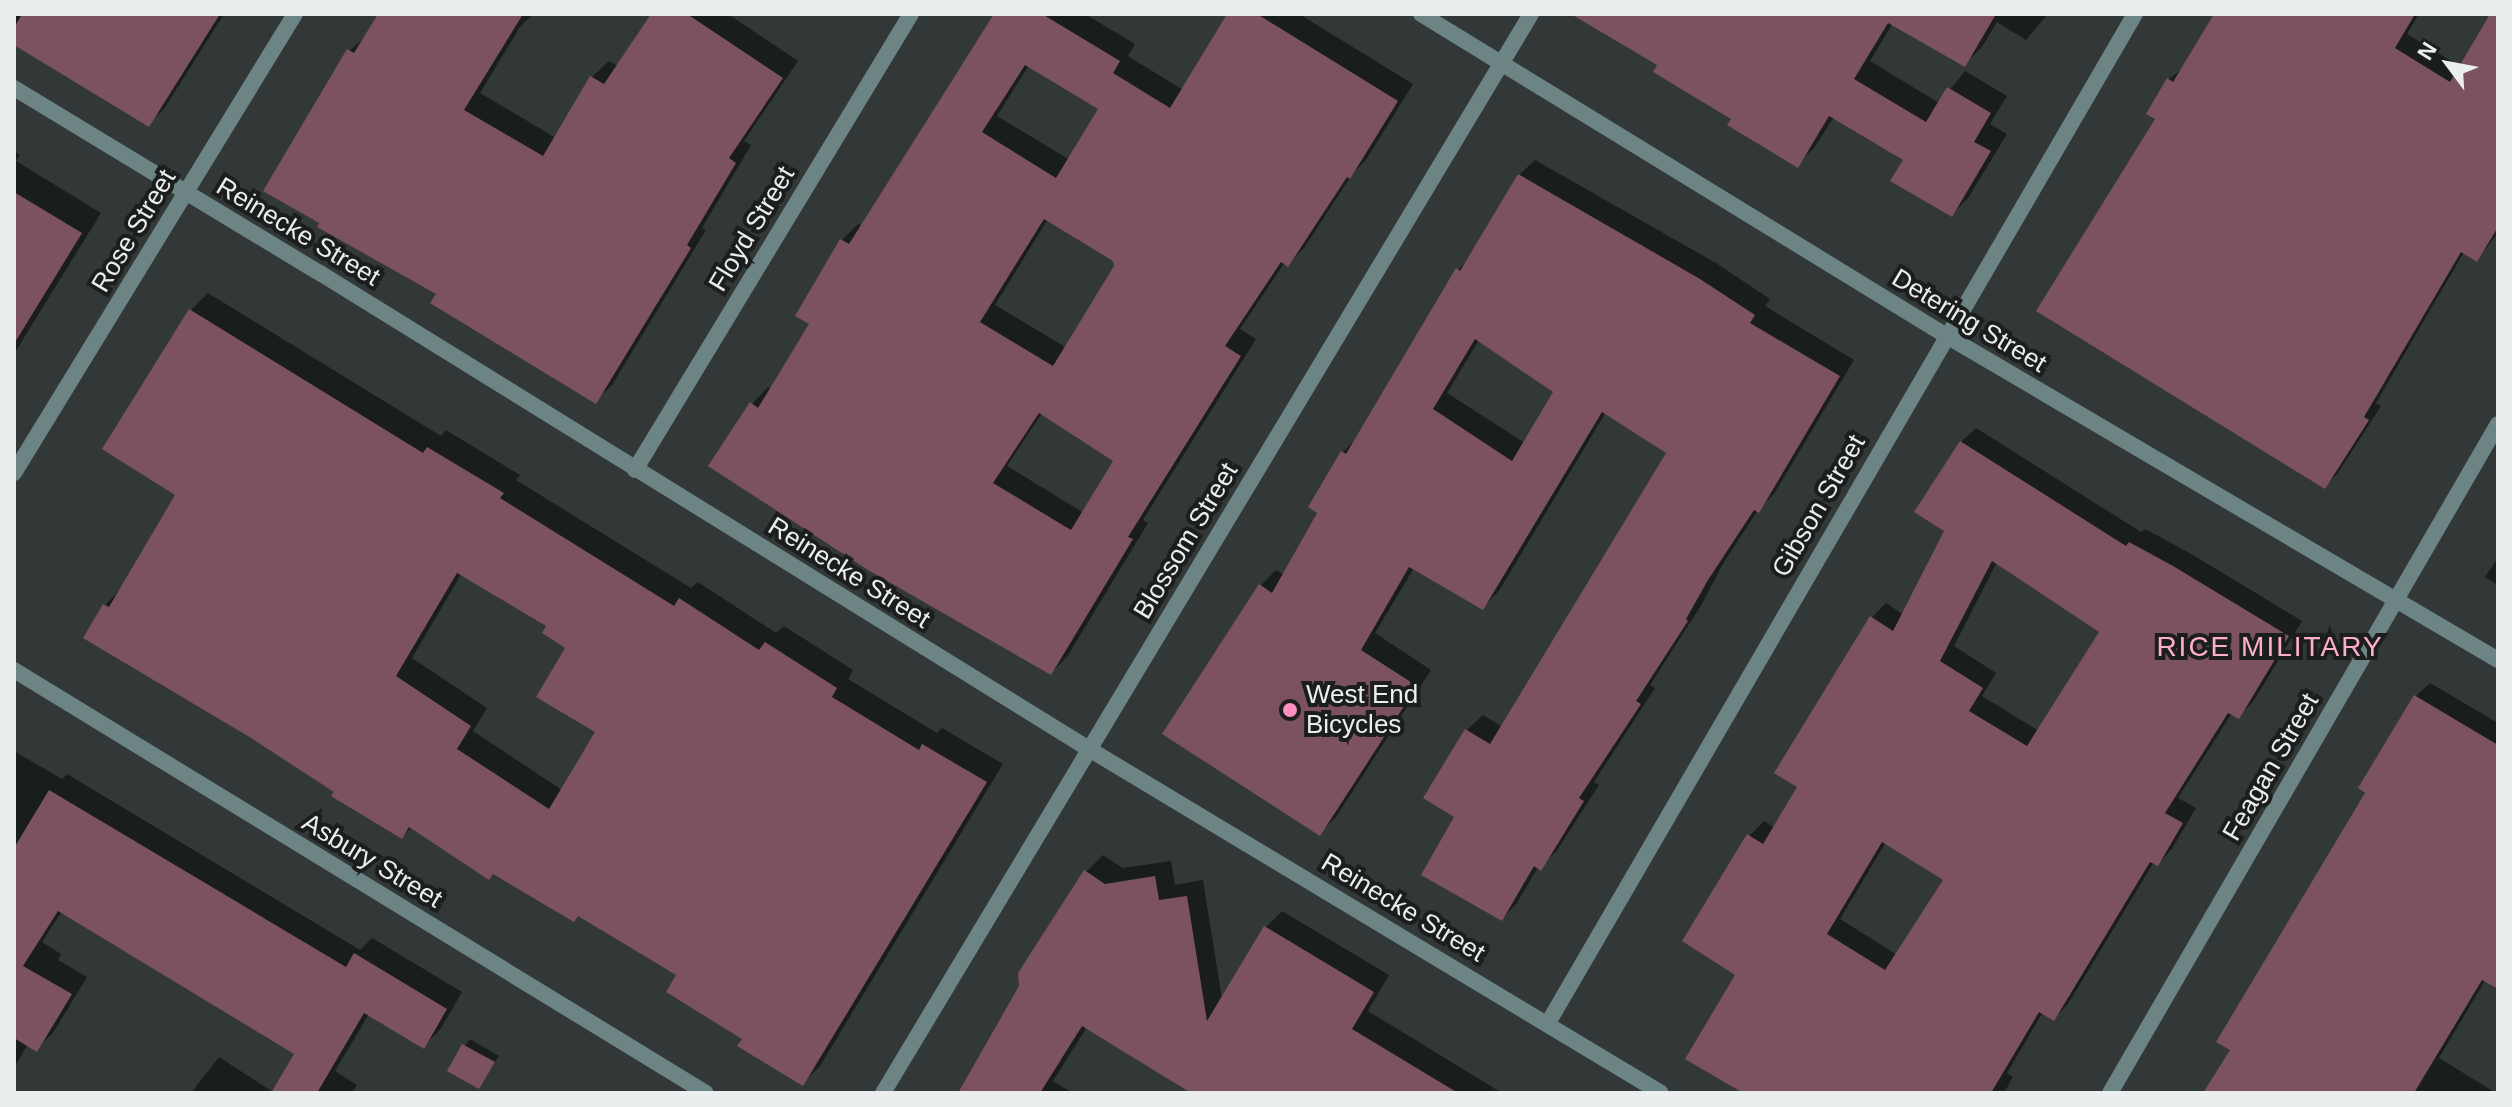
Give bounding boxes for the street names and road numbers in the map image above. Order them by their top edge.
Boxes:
street label: Floyd Street [703,161,801,297]
street label: Rose Street [85,164,183,298]
street label: Reinecke Street [211,171,385,293]
street label: Detering Street [1886,263,2052,379]
street label: Gibson Street [1766,429,1872,583]
street label: Blossom Street [1127,457,1245,625]
street label: Reinecke Street [762,511,936,635]
street label: Feagan Street [2216,688,2326,846]
street label: Asbury Street [296,807,448,915]
street label: Reinecke Street [1316,847,1490,969]

